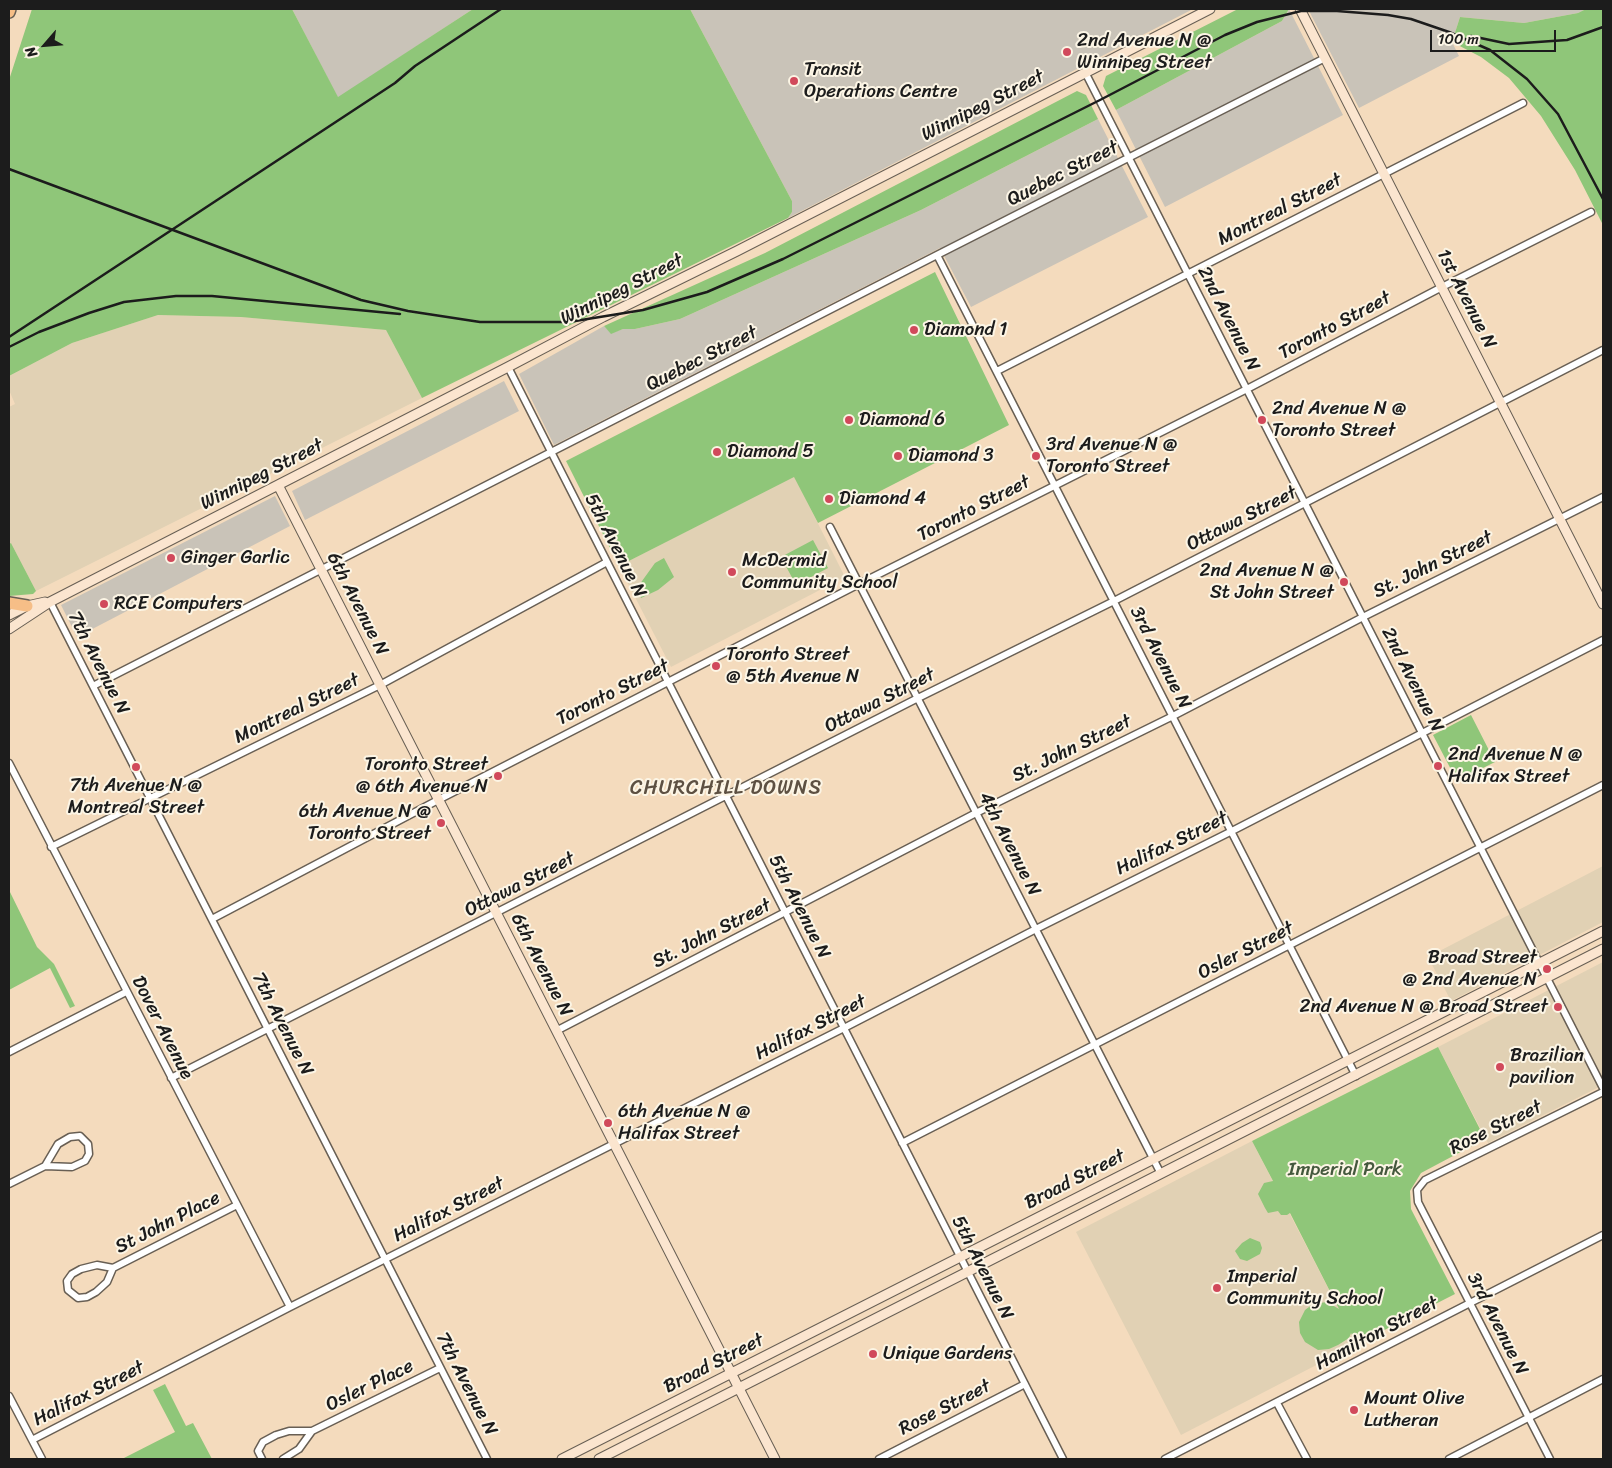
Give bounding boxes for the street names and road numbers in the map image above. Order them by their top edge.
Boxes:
street label: Winnipeg Street [918,65,1048,147]
street label: Quebec Street [1004,136,1122,212]
street label: Montreal Street [1214,169,1346,251]
street label: 1st Avenue N [1431,245,1501,353]
street label: Winnipeg Street [557,249,687,331]
street label: 2nd Avenue N [1192,263,1264,375]
street label: Toronto Street [1275,287,1395,365]
street label: Quebec Street [643,321,761,397]
street label: Winnipeg Street [197,434,327,516]
street label: Toronto Street [914,471,1034,547]
street label: Ottawa Street [1183,482,1301,556]
street label: 5th Avenue N [579,490,651,602]
street label: St. John Street [1370,526,1496,604]
street label: 6th Avenue N [321,549,393,659]
street label: 3rd Avenue N [1124,603,1196,713]
street label: 7th Avenue N [62,608,134,718]
street label: 2nd Avenue N [1376,624,1448,736]
street label: Toronto Street [553,655,673,731]
street label: Ottawa Street [821,664,939,738]
street label: Montreal Street [231,669,363,749]
street label: St. John Street [1009,710,1135,788]
street label: 4th Avenue N [973,788,1045,900]
street label: Halifax Street [1112,807,1232,881]
street label: Ottawa Street [461,848,579,922]
street label: 5th Avenue N [763,851,835,963]
street label: St. John Street [649,894,775,974]
street label: 6th Avenue N [505,910,577,1020]
street label: Osler Street [1194,917,1298,985]
street label: 7th Avenue N [246,969,318,1079]
street label: Dover Avenue [126,972,198,1084]
street label: Halifax Street [752,990,870,1066]
street label: Rose Street [1446,1096,1546,1160]
street label: Broad Street [1021,1145,1129,1215]
street label: Halifax Street [390,1172,508,1248]
street label: St John Place [112,1187,224,1259]
street label: 5th Avenue N [946,1212,1018,1324]
street label: 3rd Avenue N [1461,1269,1533,1379]
street label: Hamilton Street [1312,1292,1442,1376]
street label: 7th Avenue N [430,1329,502,1439]
street label: Broad Street [660,1329,768,1399]
street label: Osler Place [322,1355,418,1417]
street label: Halifax Street [30,1356,148,1432]
street label: Rose Street [895,1375,995,1441]

